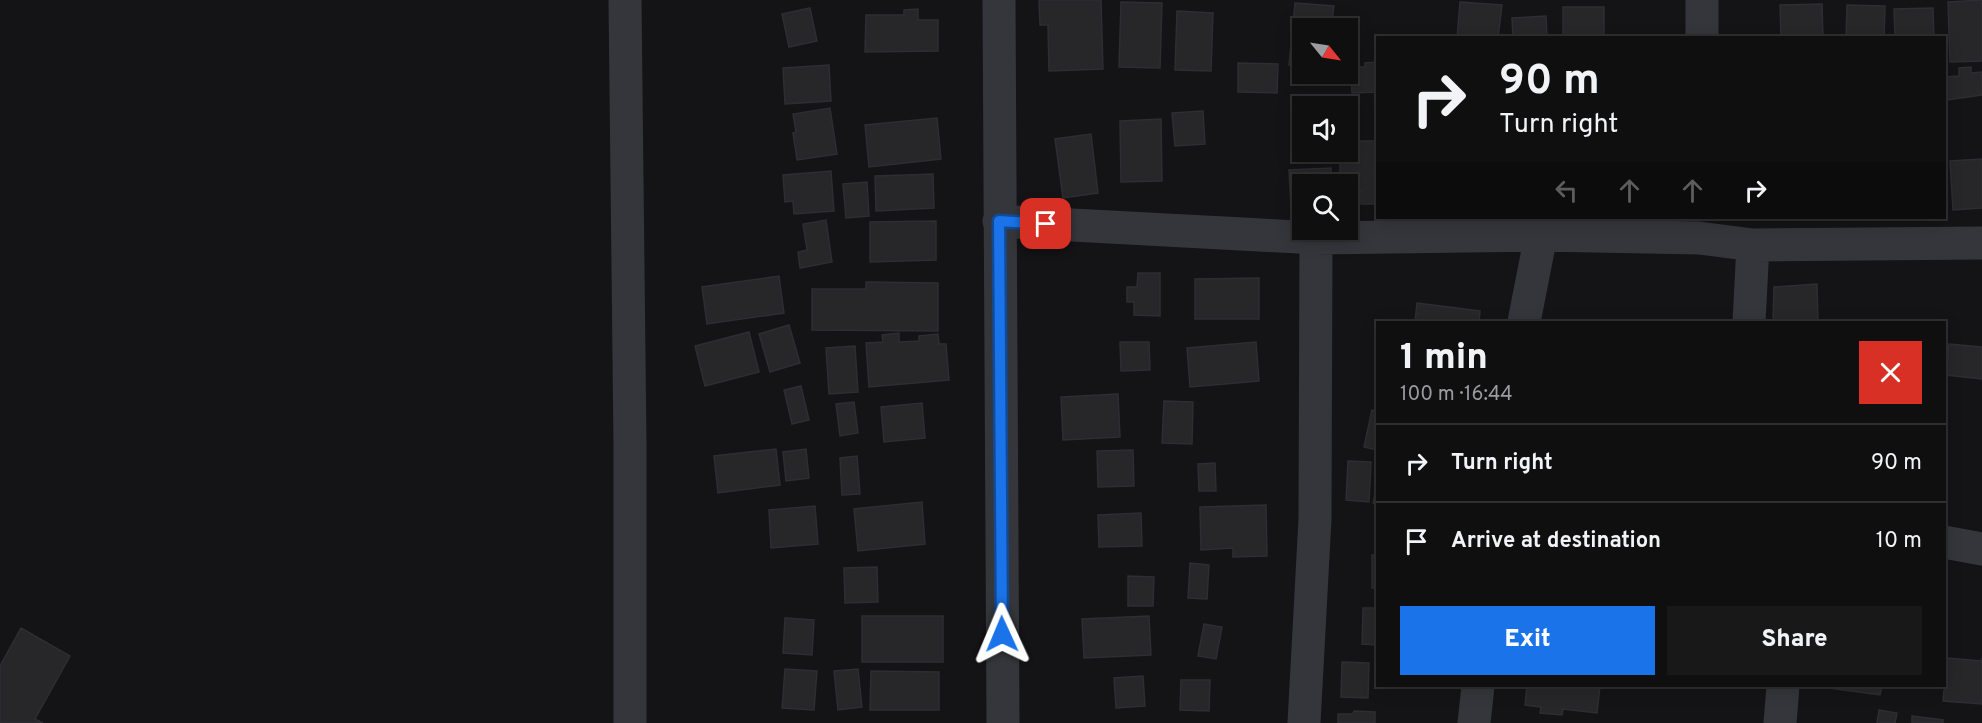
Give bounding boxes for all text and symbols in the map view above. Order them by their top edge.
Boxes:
north arrow [1292,18,1358,84]
map controls [1292,18,1358,240]
text: 90 m [1499,56,1600,109]
icon: right [1400,60,1478,138]
button: sound [1292,96,1358,162]
text: Turn right [1499,108,1618,142]
button: search [1292,174,1358,240]
icon: left [1550,174,1583,207]
icon: ahead [1613,174,1646,207]
icon: ahead [1676,174,1709,207]
icon: right [1739,174,1772,207]
pin [1020,198,1071,249]
icon: arrive [1029,207,1062,240]
text: 1 min [1400,336,1488,382]
button: close [1859,341,1922,404]
text: 100 m · 16:44 [1400,382,1513,408]
icon: right [1400,447,1433,480]
text: Turn right [1451,450,1553,477]
text: 90 m [1871,450,1922,477]
icon: arrive [1400,525,1433,558]
text: Arrive at destination [1451,528,1661,555]
text: 10 m [1876,528,1922,555]
position arrow [970,602,1034,666]
button: Exit [1400,606,1655,675]
button: Share [1667,606,1922,675]

